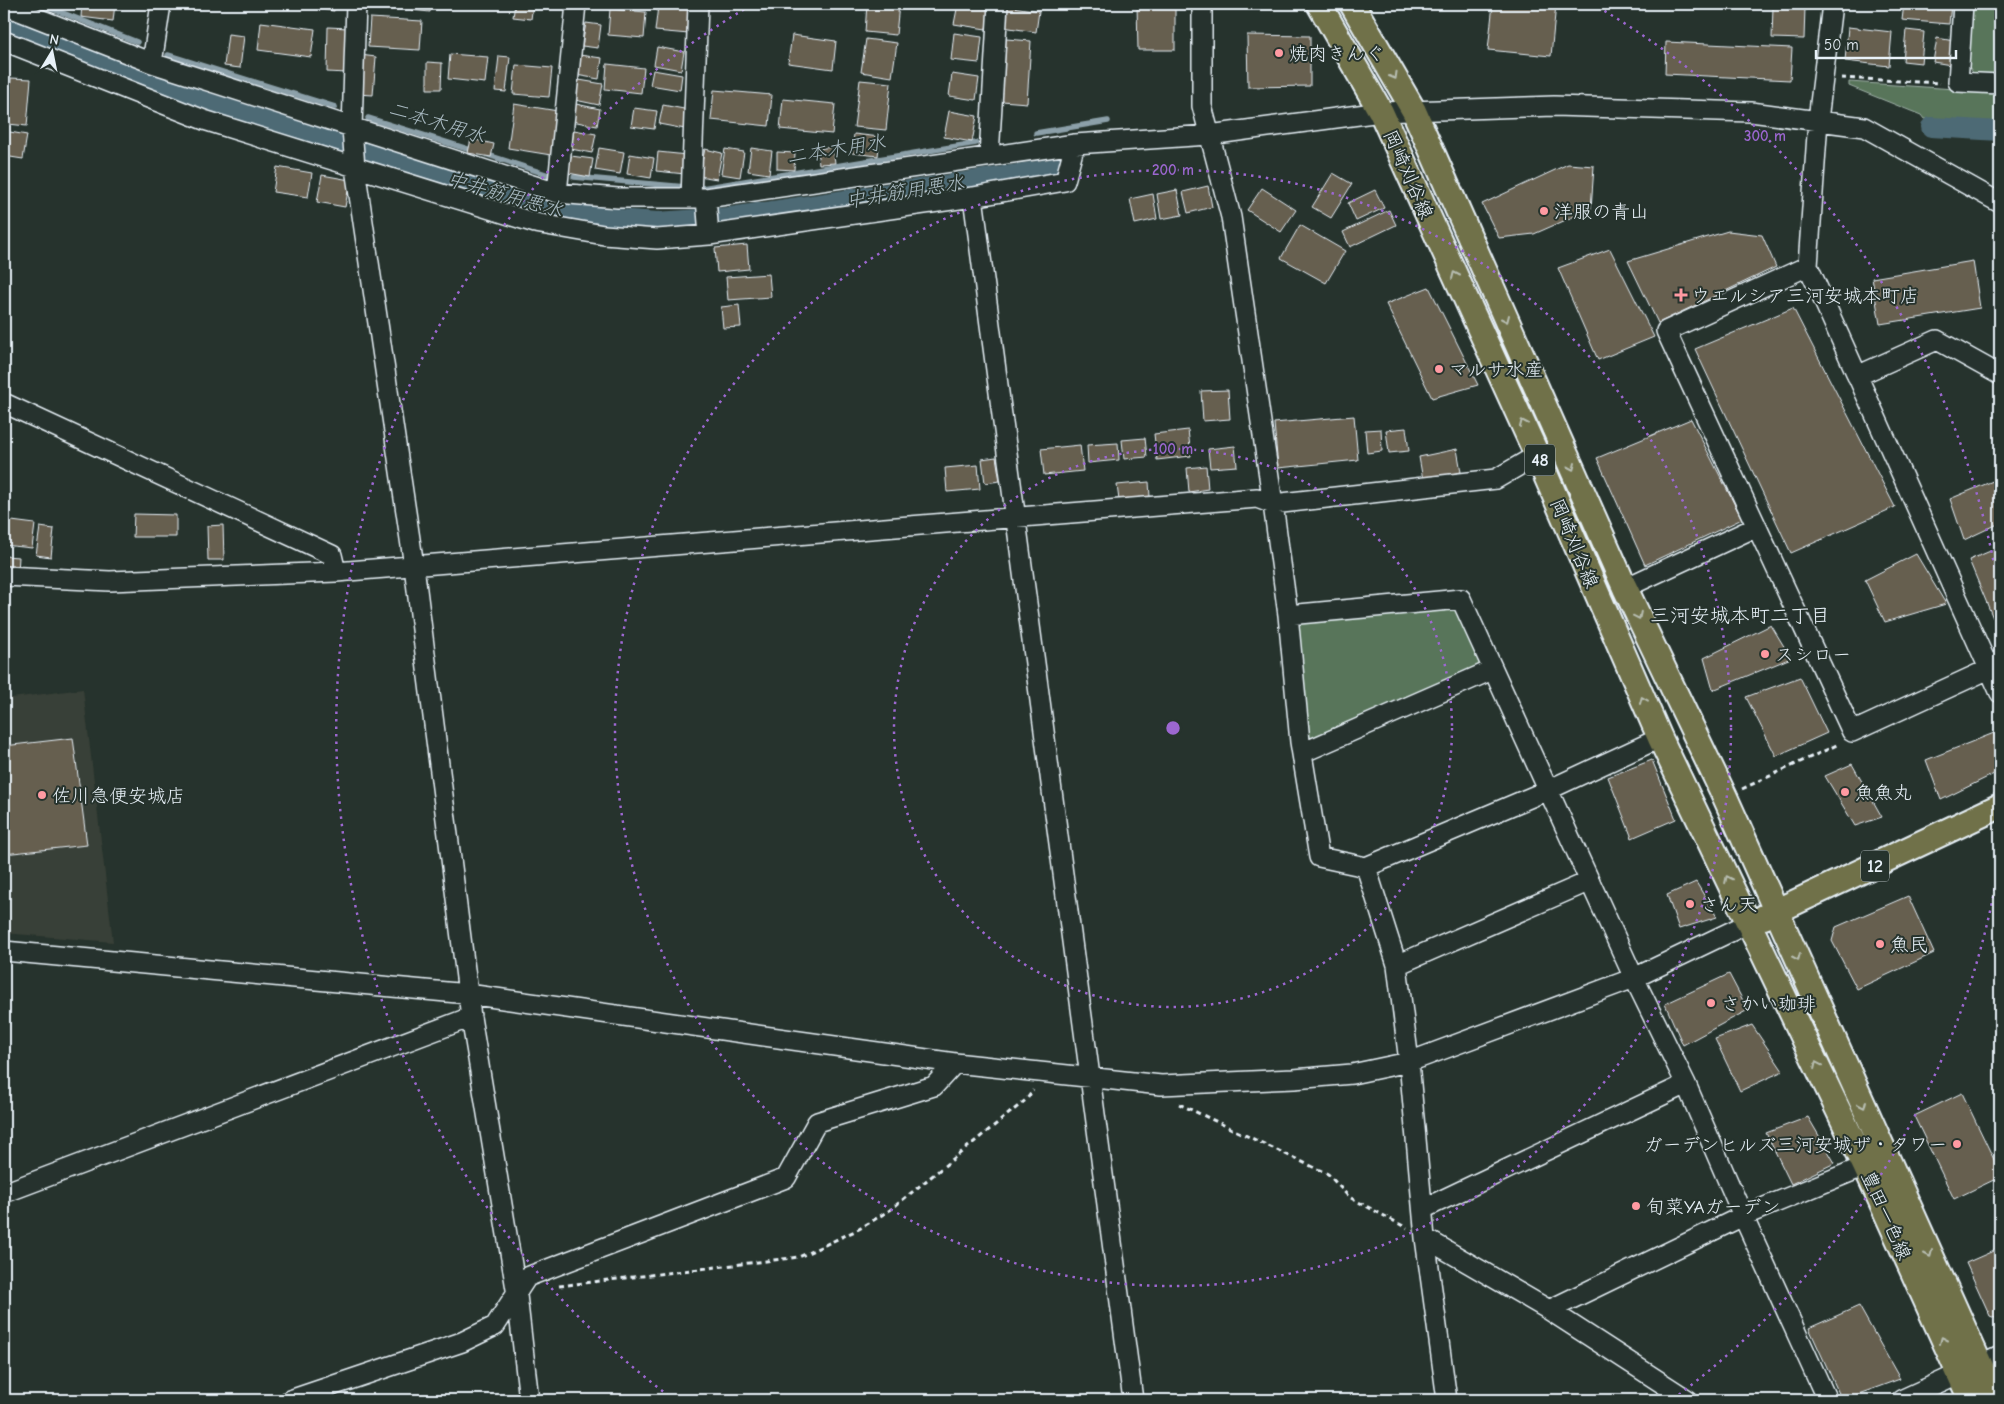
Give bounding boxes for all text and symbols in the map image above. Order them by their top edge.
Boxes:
north arrow [28,28,78,78]
scale bar [1816,28,1956,60]
text: N [48,31,60,49]
text: 50 m [1824,36,1859,54]
place label: 焼肉きんぐ [1289,43,1384,65]
marker: 焼肉きんぐ [1273,47,1285,59]
one-way arrow [1387,71,1397,80]
water label: 二本木用水 [386,97,488,148]
street label: 岡崎刈谷線 [1379,127,1437,222]
text: 300 m [1744,127,1786,145]
water label: 二本木用水 [785,130,887,169]
text: 200 m [1152,161,1194,179]
water label: 中井筋用悪水 [444,167,566,222]
water label: 中井筋用悪水 [844,171,966,212]
place label: 洋服の青山 [1554,201,1649,223]
marker: 洋服の青山 [1538,205,1550,217]
one-way arrow [1451,271,1462,280]
place label: ウエルシア三河安城本町店 [1691,285,1919,307]
marker: ウエルシア三河安城本町店 [1675,289,1687,301]
one-way arrow [1499,314,1510,323]
place label: マルサ水産 [1449,359,1544,381]
marker: マルサ水産 [1433,363,1445,375]
one-way arrow [1518,419,1529,428]
text: 100 m [1153,440,1193,458]
road number: 48 [1525,444,1555,476]
one-way arrow [1565,462,1576,471]
street label: 岡崎刈谷線 [1545,495,1603,591]
district label: 三河安城本町二丁目 [1650,604,1830,627]
one-way arrow [1632,611,1642,620]
place label: スシロー [1775,644,1851,666]
marker: スシロー [1759,648,1771,660]
one-way arrow [1639,696,1650,705]
centre of rings [1164,719,1182,737]
place label: 魚魚丸 [1855,782,1912,804]
place label: 佐川急便安城店 [52,785,185,807]
marker: 魚魚丸 [1839,786,1851,798]
marker: 佐川急便安城店 [36,789,48,801]
road number: 12 [1861,850,1889,881]
one-way arrow [1723,875,1734,884]
place label: さん天 [1700,894,1757,916]
marker: さん天 [1684,898,1696,910]
place label: 魚民 [1890,934,1928,956]
marker: 魚民 [1874,938,1886,950]
one-way arrow [1791,952,1802,961]
place label: さかい珈琲 [1721,993,1816,1015]
marker: さかい珈琲 [1705,997,1717,1009]
one-way arrow [1813,1061,1823,1070]
one-way arrow [1857,1100,1868,1109]
place label: ガーデンヒルズ三河安城ザ・タワー [1643,1134,1947,1156]
marker: ガーデンヒルズ三河安城ザ・タワー [1951,1138,1963,1150]
street label: 豊田一色線 [1857,1168,1915,1263]
place label: 旬菜YAガーデン [1646,1196,1781,1218]
marker: 旬菜YAガーデン [1630,1200,1642,1212]
one-way arrow [1923,1249,1934,1258]
one-way arrow [1939,1336,1949,1345]

